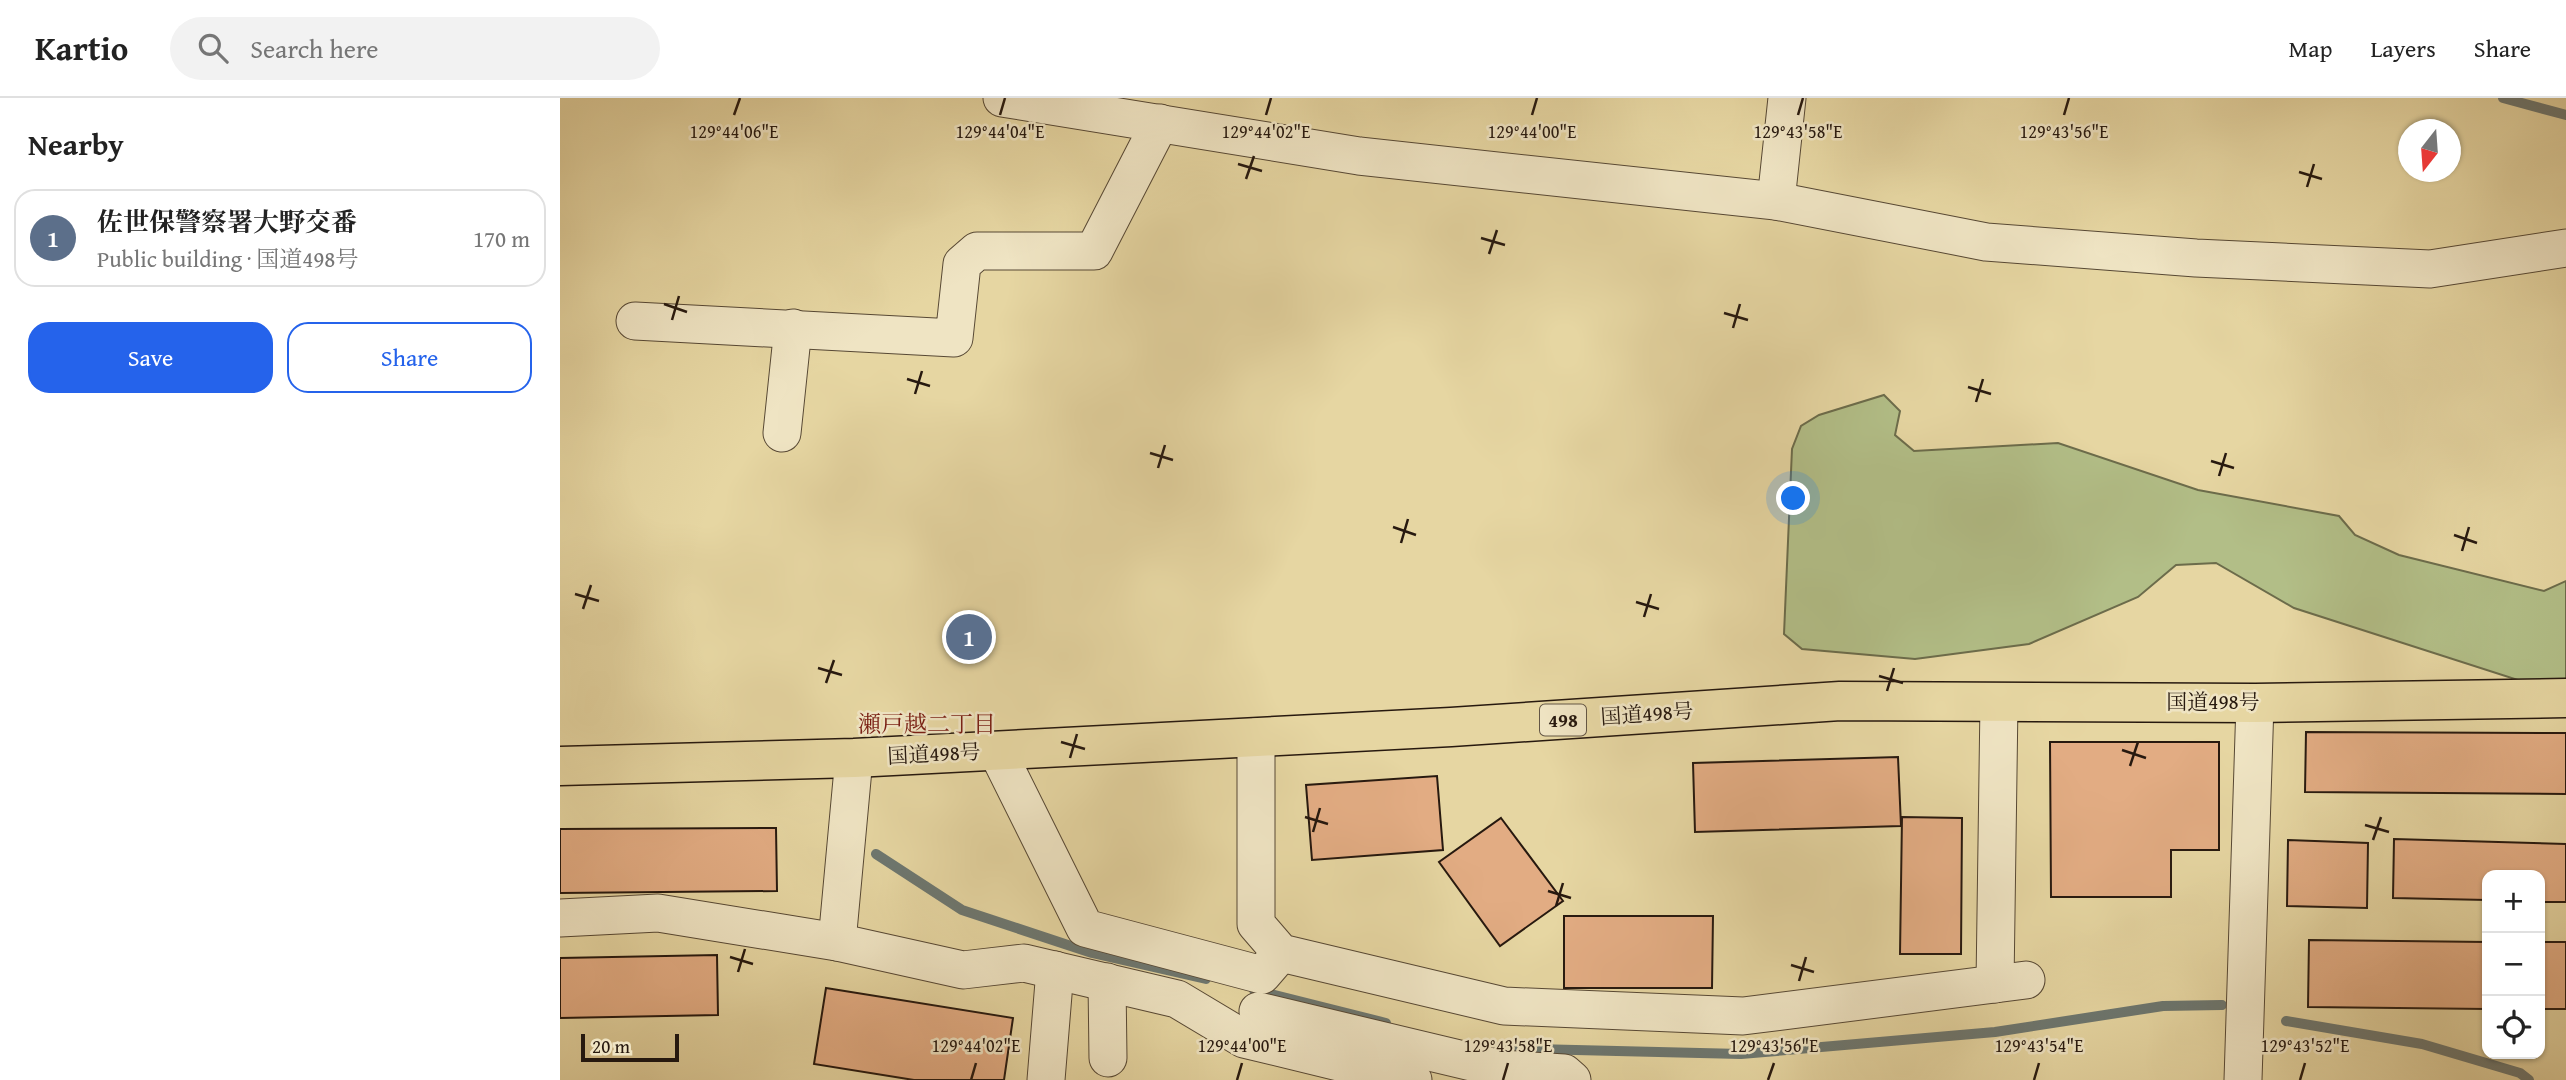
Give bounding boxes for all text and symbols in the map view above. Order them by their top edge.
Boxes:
search box [170,17,660,80]
text: Kartio [35,24,128,72]
icon: search [194,29,232,67]
text: Search here [250,29,379,68]
text: Map [2289,31,2332,66]
text: Layers [2370,31,2436,66]
text: Share [2474,31,2531,66]
text: 129°44'06"E [690,118,778,145]
text: 129°44'04"E [956,118,1044,145]
text: 129°44'02"E [1222,118,1310,145]
text: 129°44'00"E [1488,118,1576,145]
text: 129°43'58"E [1754,118,1842,145]
text: 129°43'56"E [2020,118,2108,145]
north arrow [2398,119,2461,182]
text: Nearby [28,122,124,166]
text: 佐世保警察署大野交番 [97,202,357,241]
text: 1 [47,222,59,255]
text: 170 m [473,222,530,255]
text: Public building · 国道498号 [97,242,358,275]
button: Save [28,322,273,393]
button: Share [287,322,532,393]
your location [1776,481,1810,515]
pin: 1 [946,611,992,663]
street label: 国道498号 [2166,686,2260,717]
street label: 国道498号 [1599,695,1695,732]
road number: 498 [1540,705,1586,736]
district label: 瀬戸越二丁目 [858,707,996,740]
street label: 国道498号 [887,736,981,771]
map controls [2482,870,2545,1059]
button: + [2482,870,2545,933]
button: − [2482,933,2545,996]
button: locate [2482,996,2545,1059]
scale bar [581,1031,679,1063]
text: 20 m [592,1032,630,1060]
text: 129°44'02"E [932,1032,1020,1059]
text: 129°44'00"E [1198,1032,1286,1059]
text: 129°43'58"E [1464,1032,1552,1059]
text: 129°43'56"E [1730,1032,1818,1059]
text: 129°43'54"E [1995,1032,2083,1059]
text: 129°43'52"E [2261,1032,2349,1059]

